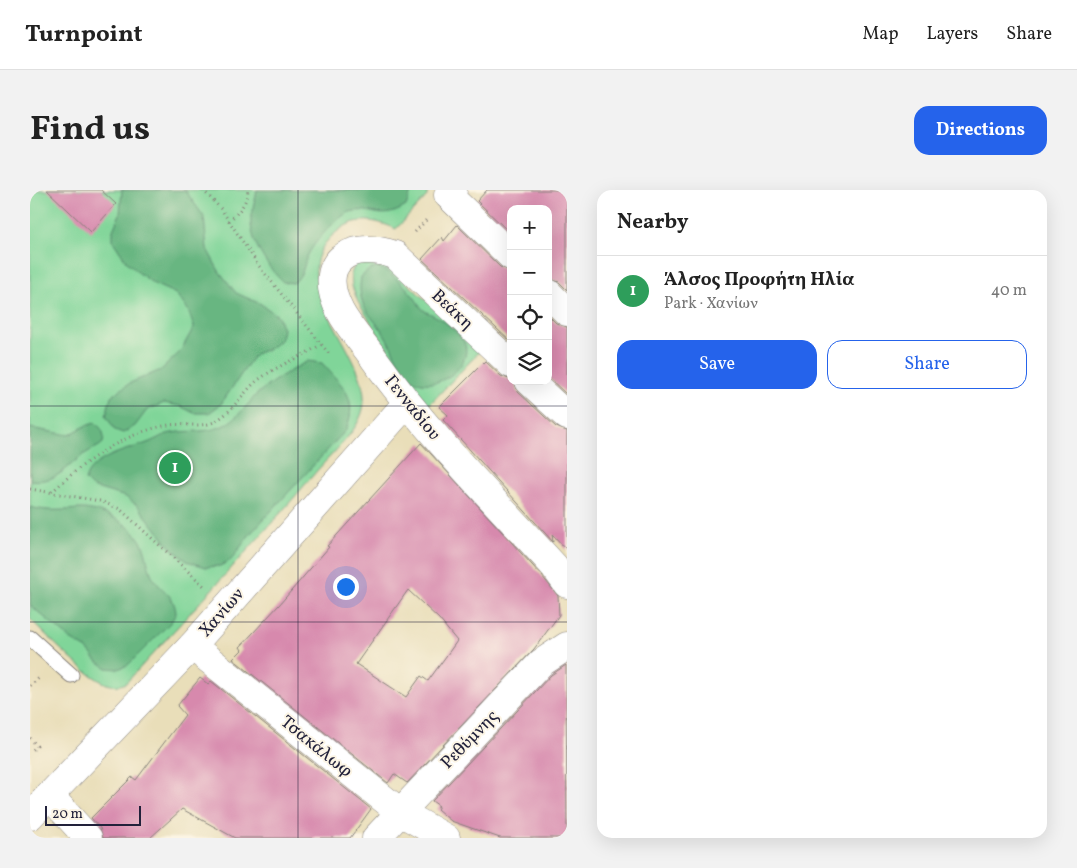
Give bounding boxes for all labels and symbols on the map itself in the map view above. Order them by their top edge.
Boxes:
street label: Βεάκη [425,284,479,336]
street label: Γενναδίου [378,370,446,446]
pin: 1 [159,449,191,487]
your location [333,574,359,600]
street label: Χανίων [194,583,251,643]
street label: Ρεθύμνης [436,705,505,775]
street label: Τσακάλωφ [275,710,357,784]
scale bar [45,803,141,826]

